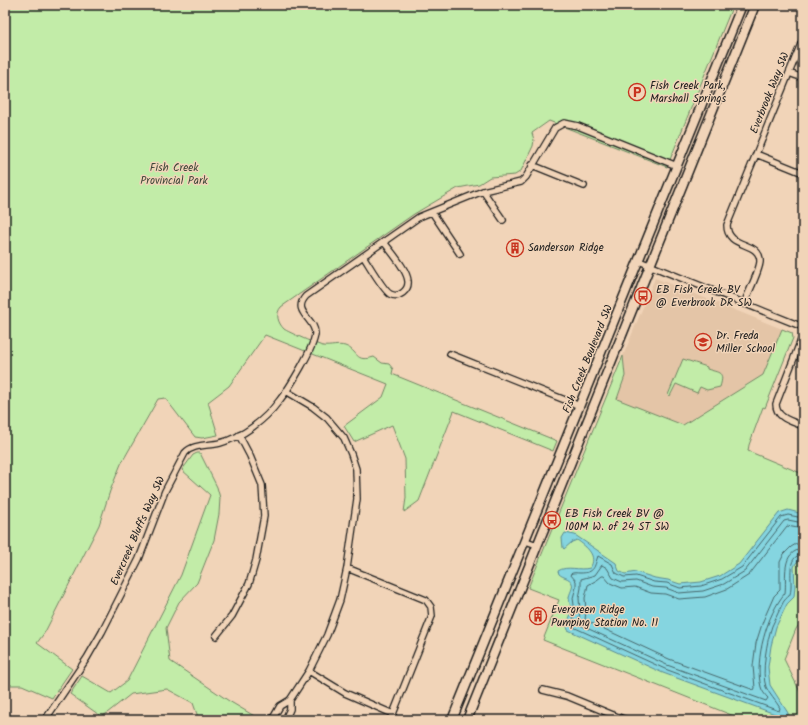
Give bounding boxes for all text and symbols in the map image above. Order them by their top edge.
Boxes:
street label: Everbrook Way SW [745,49,795,136]
place label: Fish Creek Park, Marshall Springs [650,77,726,108]
parking icon: Fish Creek Park, Marshall Springs [627,82,647,102]
park label: Fish Creek Provincial Park [140,159,209,190]
building icon: Sanderson Ridge [505,238,525,258]
place label: Sanderson Ridge [528,239,604,257]
place label: EB Fish Creek BV @ Everbrook DR SW [656,281,752,312]
bus stop icon: EB Fish Creek BV @ Everbrook DR SW [633,286,653,306]
street label: Fish Creek Boulevard SW [558,302,618,416]
place label: Dr. Freda Miller School [716,327,775,358]
school or university icon: Dr. Freda Miller School [693,332,713,352]
street label: Evercreek Bluffs Way SW [106,473,170,588]
place label: EB Fish Creek BV @ 100M W. of 24 ST SW [565,505,670,536]
bus stop icon: EB Fish Creek BV @ 100M W. of 24 ST SW [542,510,562,530]
place label: Evergreen Ridge Pumping Station No. 11 [551,601,658,632]
building icon: Evergreen Ridge Pumping Station No. 11 [528,606,548,626]

